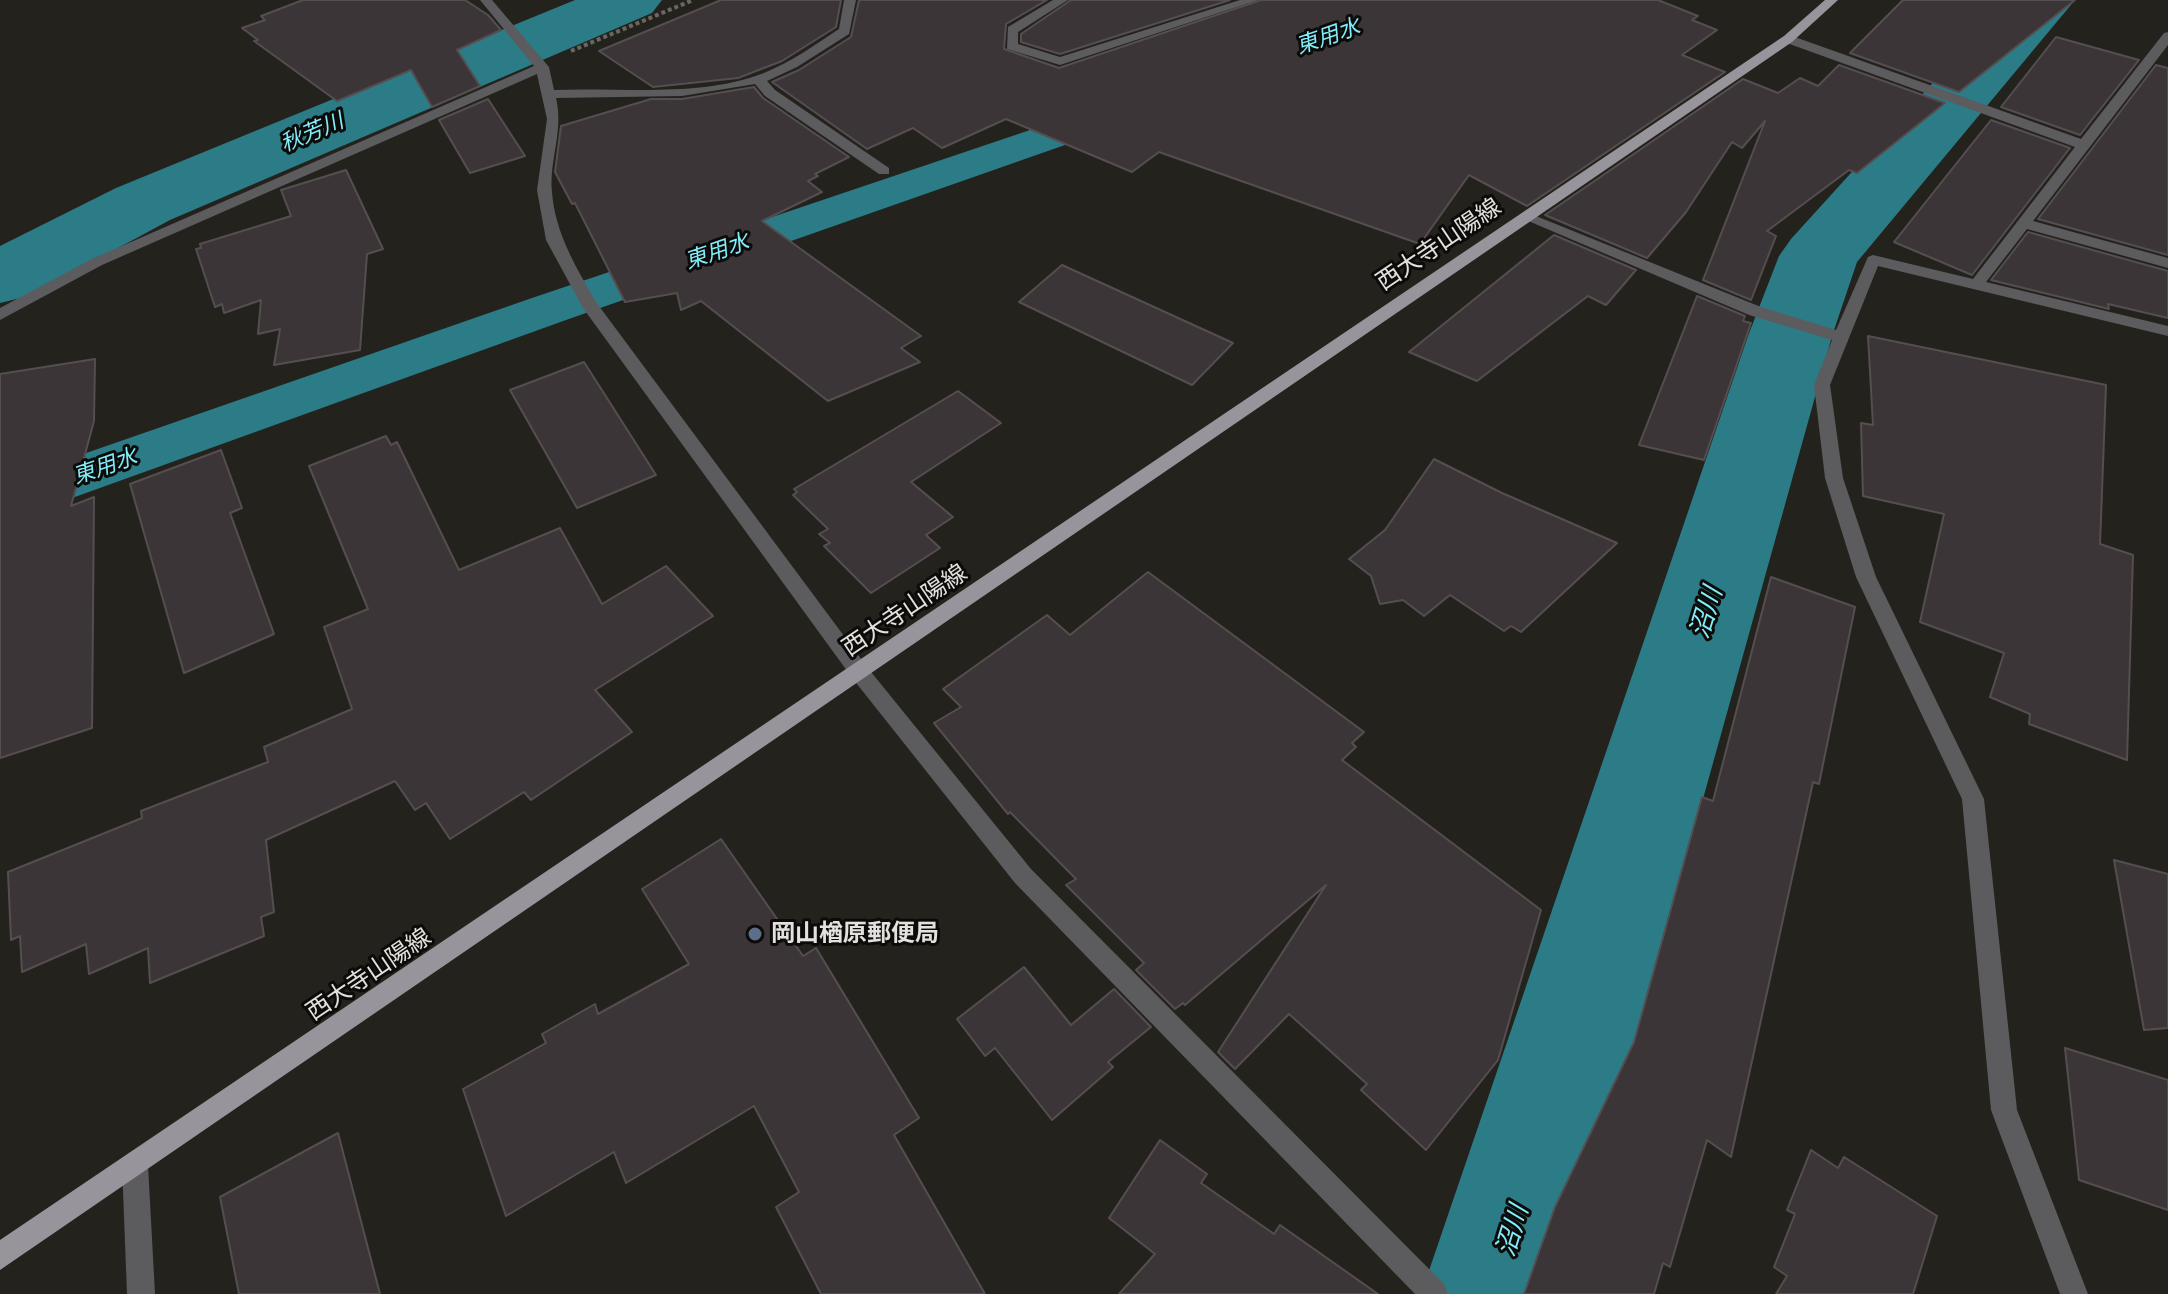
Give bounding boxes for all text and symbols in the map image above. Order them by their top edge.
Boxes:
water label: 東用水 [1293,14,1363,60]
water label: 秋芳川 [276,108,348,158]
street label: 西大寺山陽線 [1371,193,1507,297]
water label: 東用水 [682,229,752,275]
water label: 東用水 [70,444,140,490]
street label: 西大寺山陽線 [837,559,973,663]
water label: 沼川 [1684,584,1730,642]
place label: 岡山楢原郵便局 [771,920,939,948]
street label: 西大寺山陽線 [301,923,437,1027]
marker: 岡山楢原郵便局 [746,925,764,943]
water label: 沼川 [1490,1202,1536,1260]

